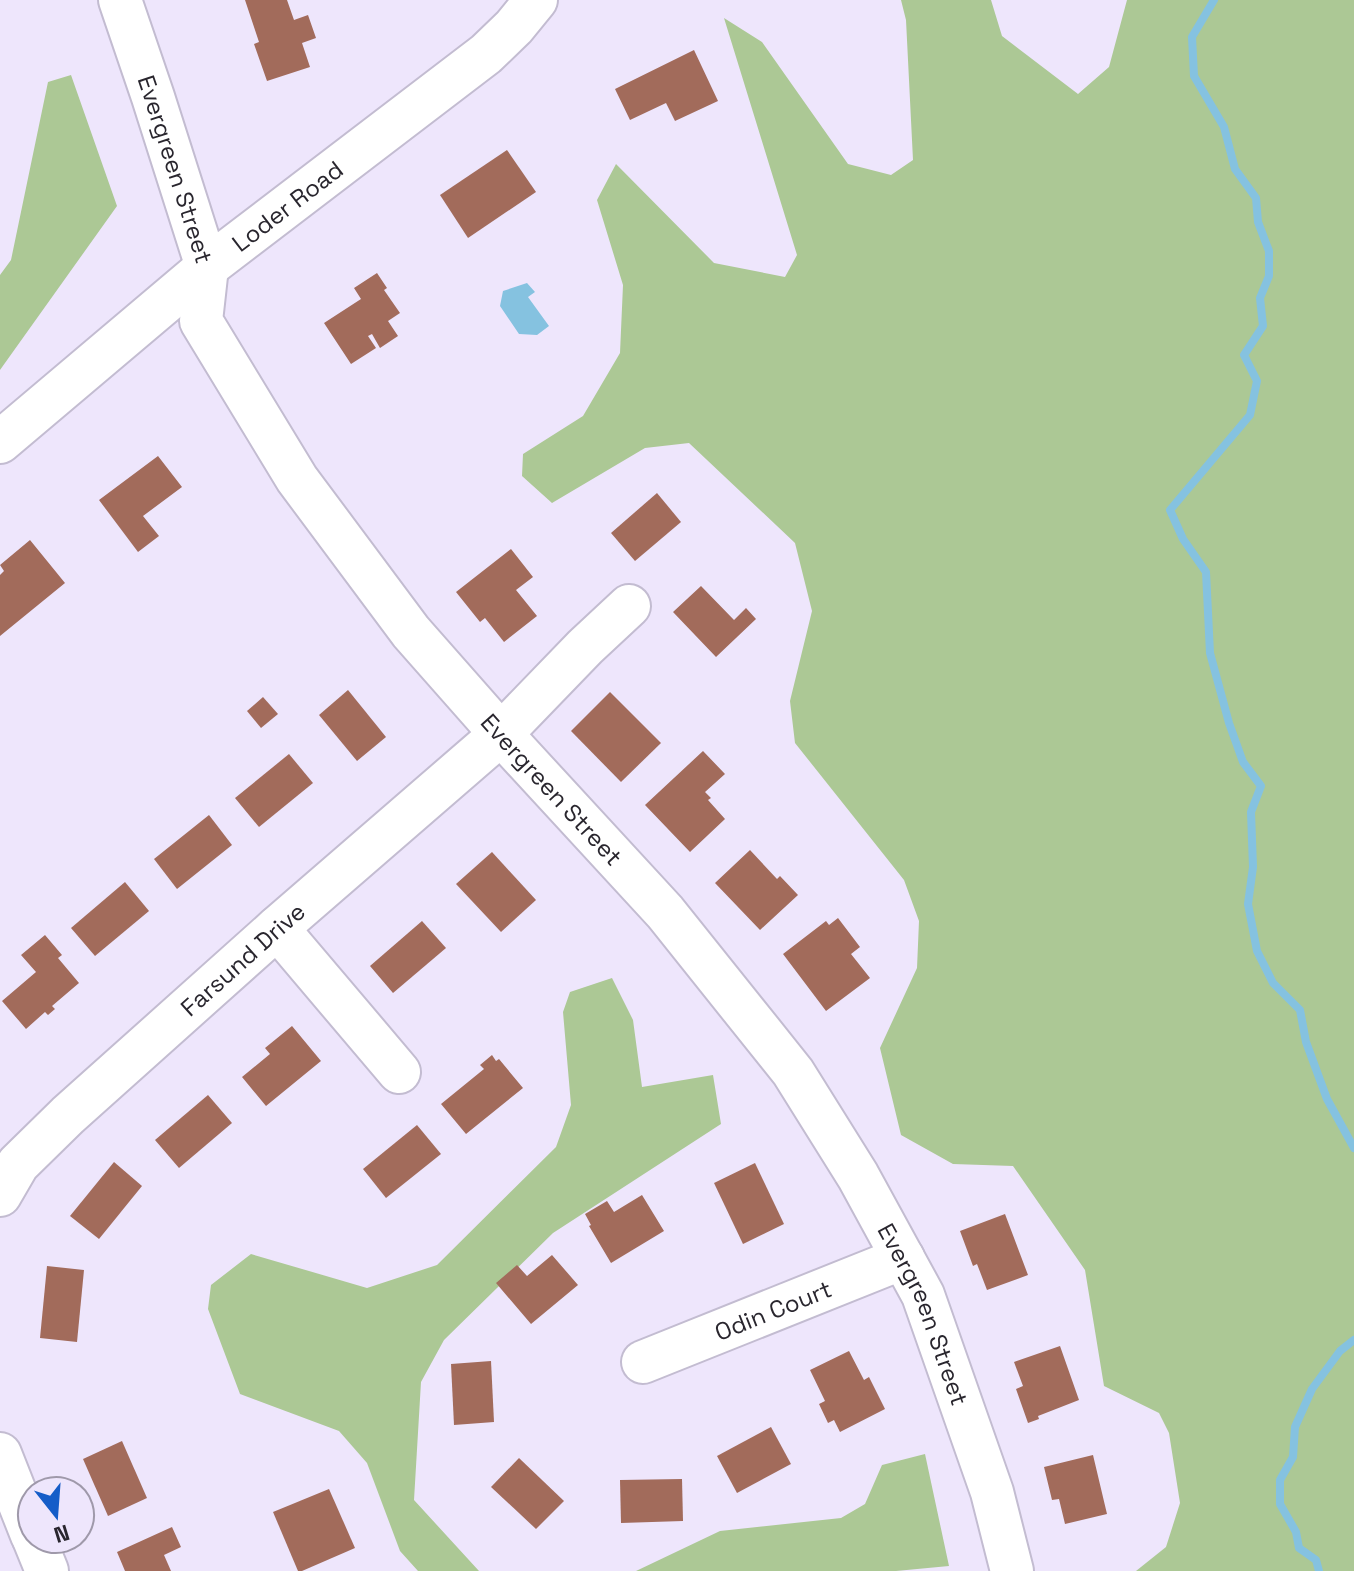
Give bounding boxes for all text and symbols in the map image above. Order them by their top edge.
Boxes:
street label: Evergreen Street [131,71,220,267]
street label: Loder Road [225,153,349,258]
street label: Evergreen Street [474,707,630,872]
street label: Farsund Drive [174,895,311,1023]
street label: Evergreen Street [871,1218,976,1409]
street label: Odin Court [710,1273,836,1347]
north arrow [16,1475,96,1555]
text: N [51,1519,73,1550]

